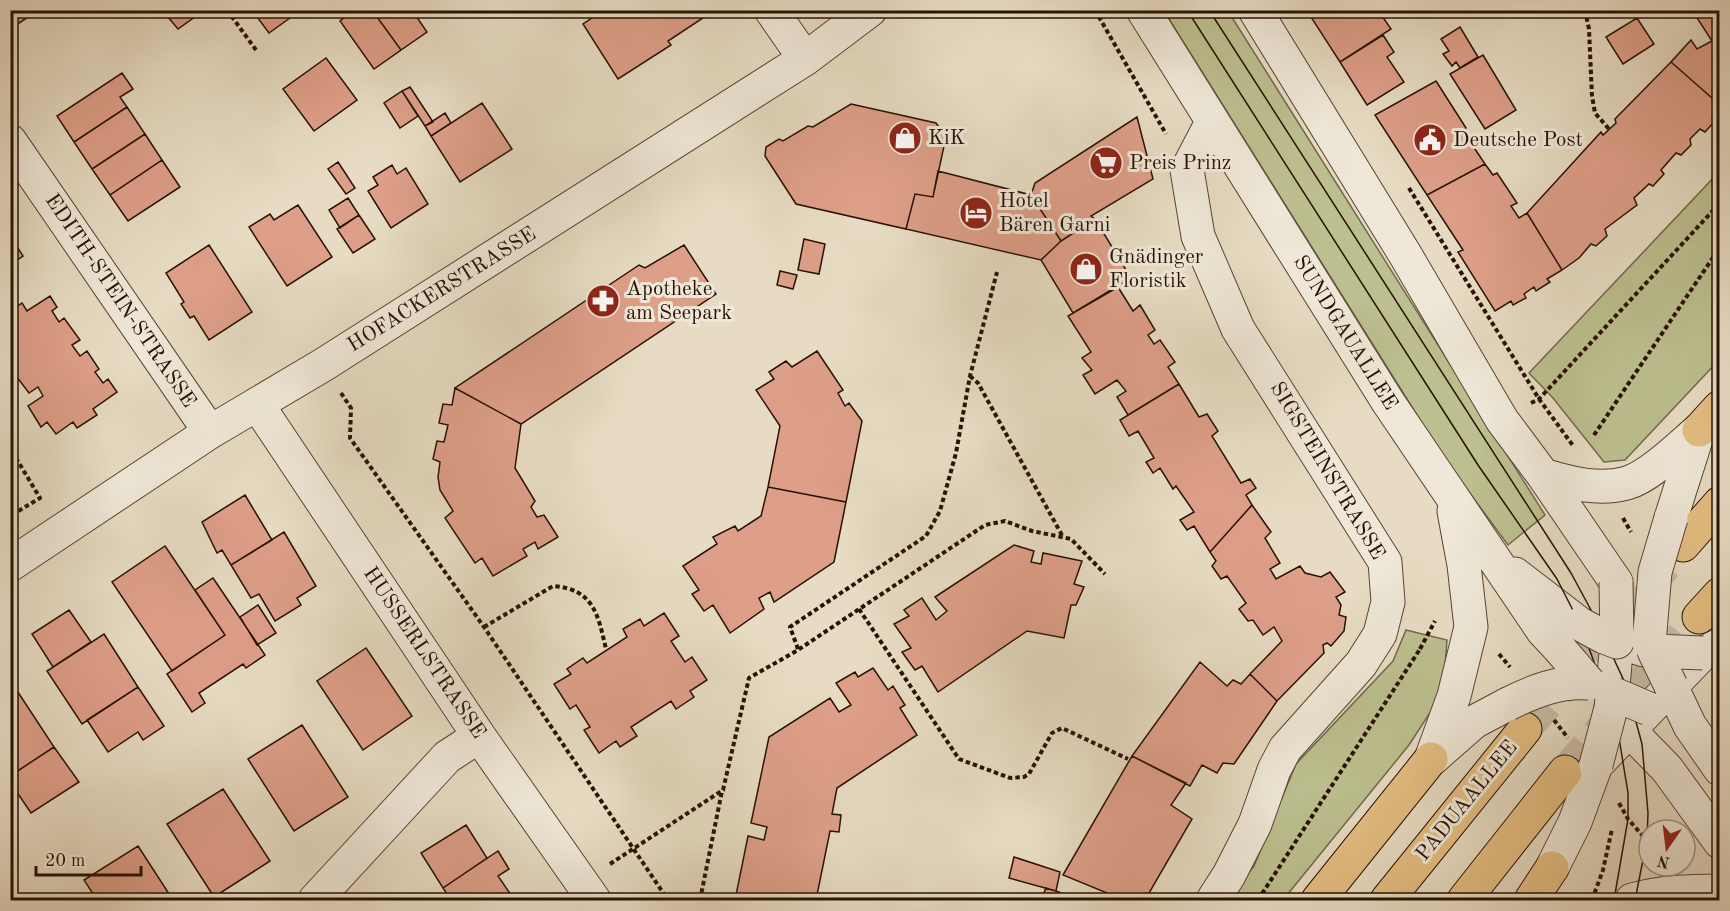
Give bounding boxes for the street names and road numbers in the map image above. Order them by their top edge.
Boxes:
street label: EDITH-STEIN-STRASSE [41,190,199,412]
street label: HOFACKERSTRASSE [344,223,540,357]
street label: SUNDGAUALLEE [1289,252,1401,414]
street label: SIGSTEINSTRASSE [1266,379,1388,563]
street label: HUSSERLSTRASSE [359,563,489,743]
street label: PADUAALLEE [1412,737,1522,865]

